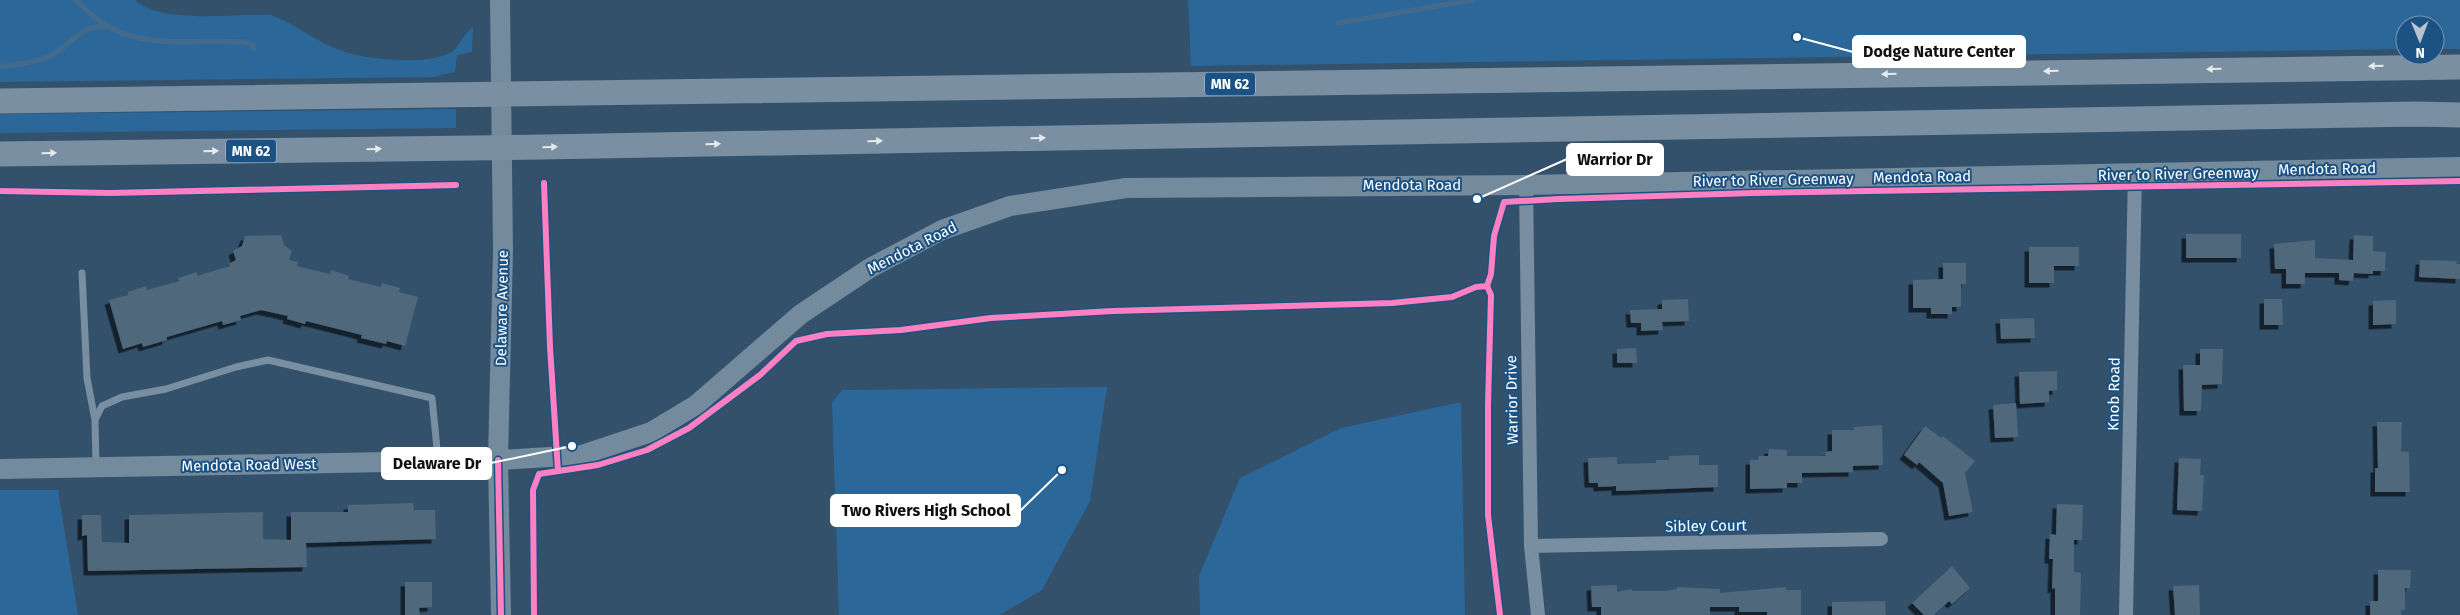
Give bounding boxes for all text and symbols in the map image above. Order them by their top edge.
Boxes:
north arrow [2395,15,2445,65]
callout: Dodge Nature Center [1853,36,2025,67]
text: Dodge Nature Center [1863,42,2015,61]
text: N [2415,44,2425,61]
one-way arrow [2368,63,2384,71]
one-way arrow [2206,65,2222,73]
one-way arrow [2043,68,2059,76]
one-way arrow [1881,70,1897,78]
road number: MN 62 [1205,72,1255,96]
one-way arrow [1030,134,1046,142]
one-way arrow [868,137,884,145]
road number: MN 62 [226,140,276,162]
one-way arrow [705,140,721,148]
one-way arrow [543,143,559,151]
callout: Warrior Dr [1567,144,1663,175]
one-way arrow [366,145,382,153]
one-way arrow [203,147,219,155]
one-way arrow [41,149,57,157]
text: Warrior Dr [1577,150,1653,169]
street label: Mendota Road [2278,159,2376,179]
street label: River to River Greenway [2097,164,2259,184]
street label: Mendota Road [1873,167,1971,187]
street label: River to River Greenway [1692,170,1854,190]
street label: Mendota Road [1363,176,1461,194]
street label: Mendota Road [864,218,960,278]
street label: Delaware Avenue [492,250,512,366]
street label: Warrior Drive [1502,355,1522,445]
street label: Knob Road [2104,357,2124,431]
callout: Delaware Dr [382,448,491,479]
text: Delaware Dr [393,454,482,473]
street label: Mendota Road West [181,455,317,475]
callout: Two Rivers High School [831,495,1020,526]
text: Two Rivers High School [842,501,1011,520]
street label: Sibley Court [1665,516,1748,536]

